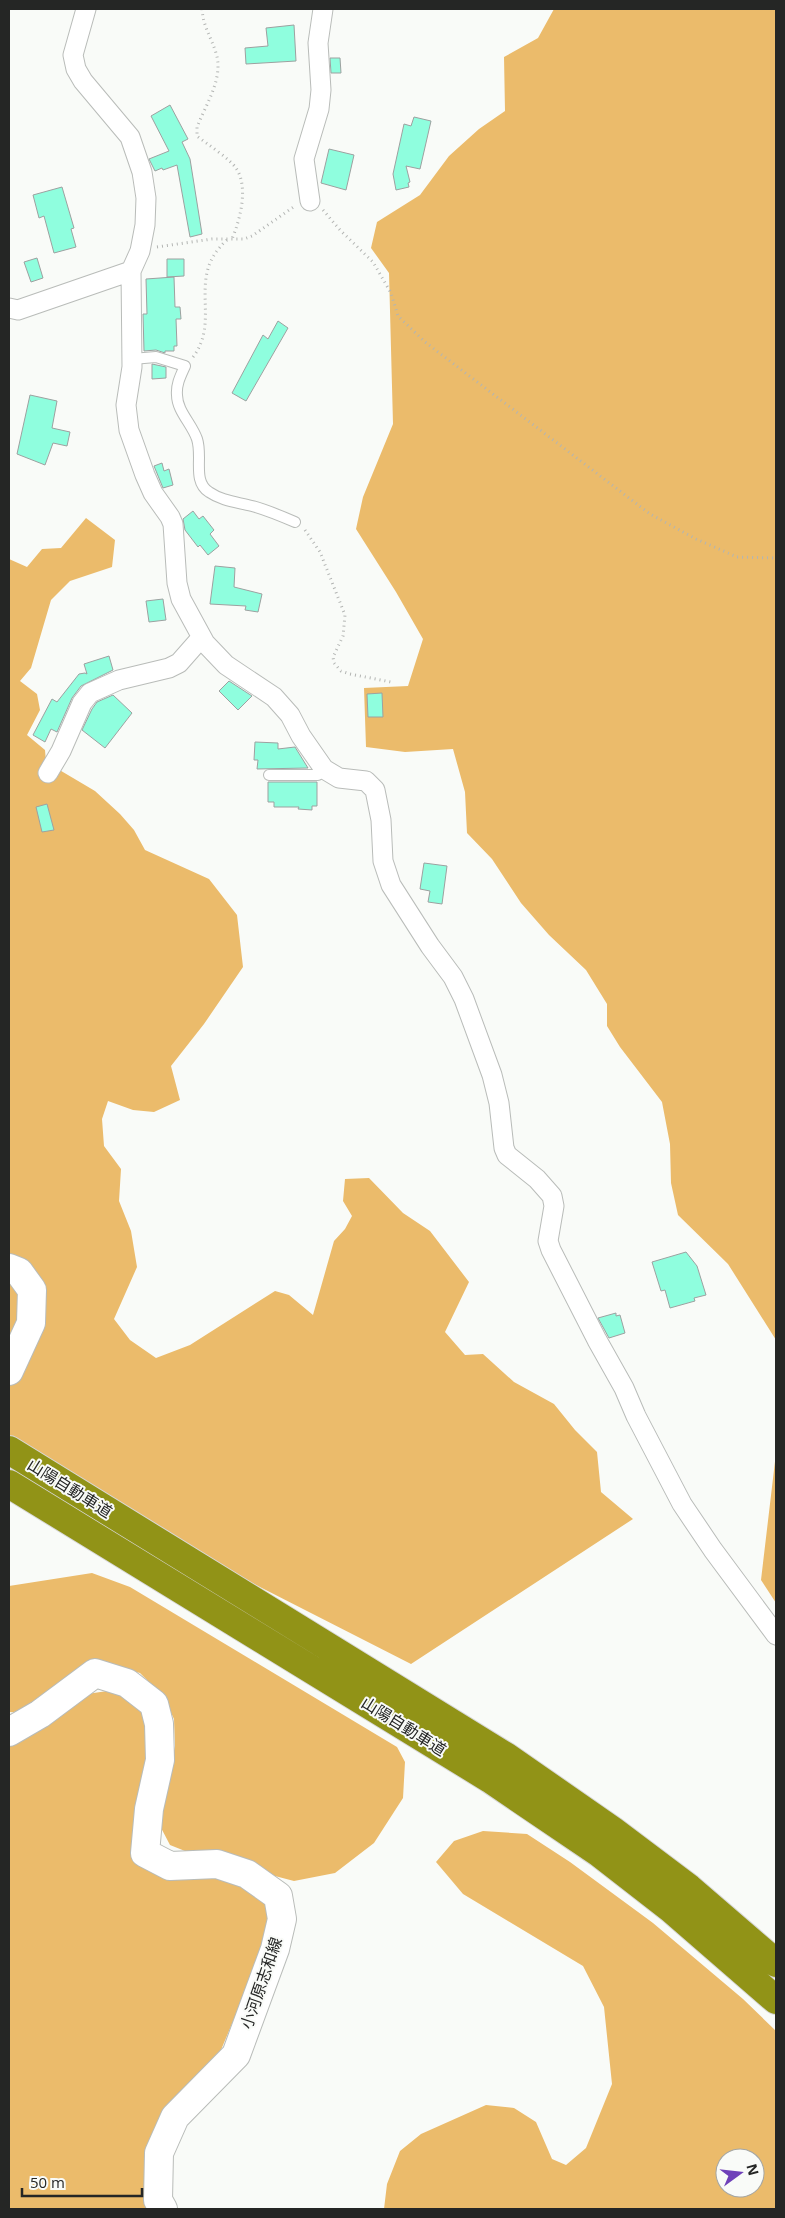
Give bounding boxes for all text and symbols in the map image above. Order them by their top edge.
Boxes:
street label: 山陽自動車道 [23,1453,117,1523]
street label: 山陽自動車道 [357,1691,451,1761]
street label: 小河原志和線 [235,1934,287,2032]
north arrow [715,2148,765,2198]
text: N [742,2162,764,2177]
scale bar [22,2166,142,2198]
text: 50 m [30,2172,65,2192]

